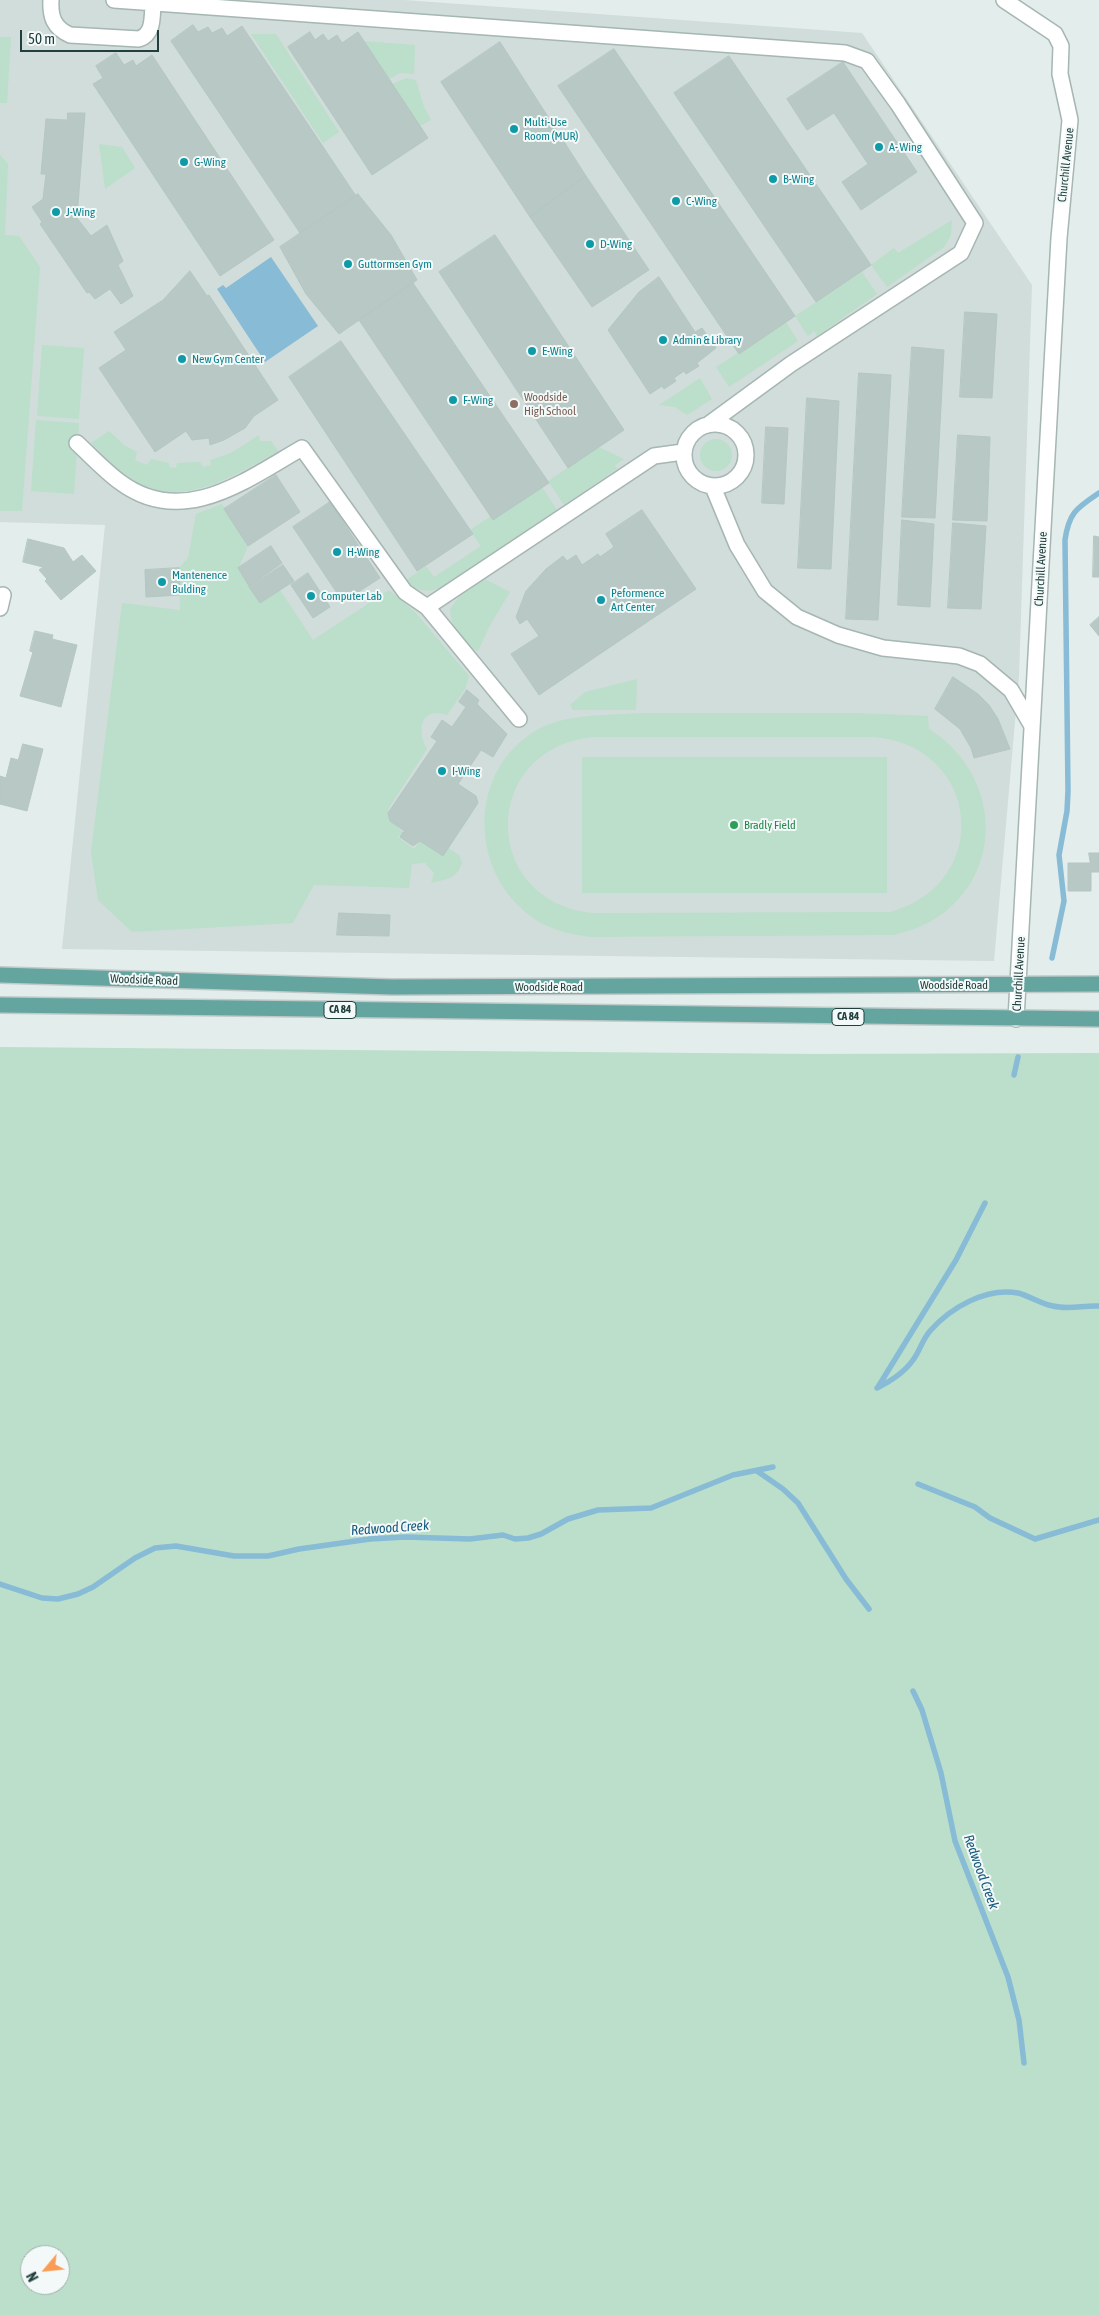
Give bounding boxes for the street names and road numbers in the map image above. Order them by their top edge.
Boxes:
street label: Churchill Avenue [1055,127,1077,203]
street label: Churchill Avenue [1032,531,1050,607]
street label: Churchill Avenue [1010,936,1028,1012]
street label: Woodside Road [110,972,178,988]
street label: Woodside Road [920,978,988,992]
street label: Woodside Road [515,980,583,994]
road number: CA 84 [324,1002,356,1018]
road number: CA 84 [832,1009,864,1026]

